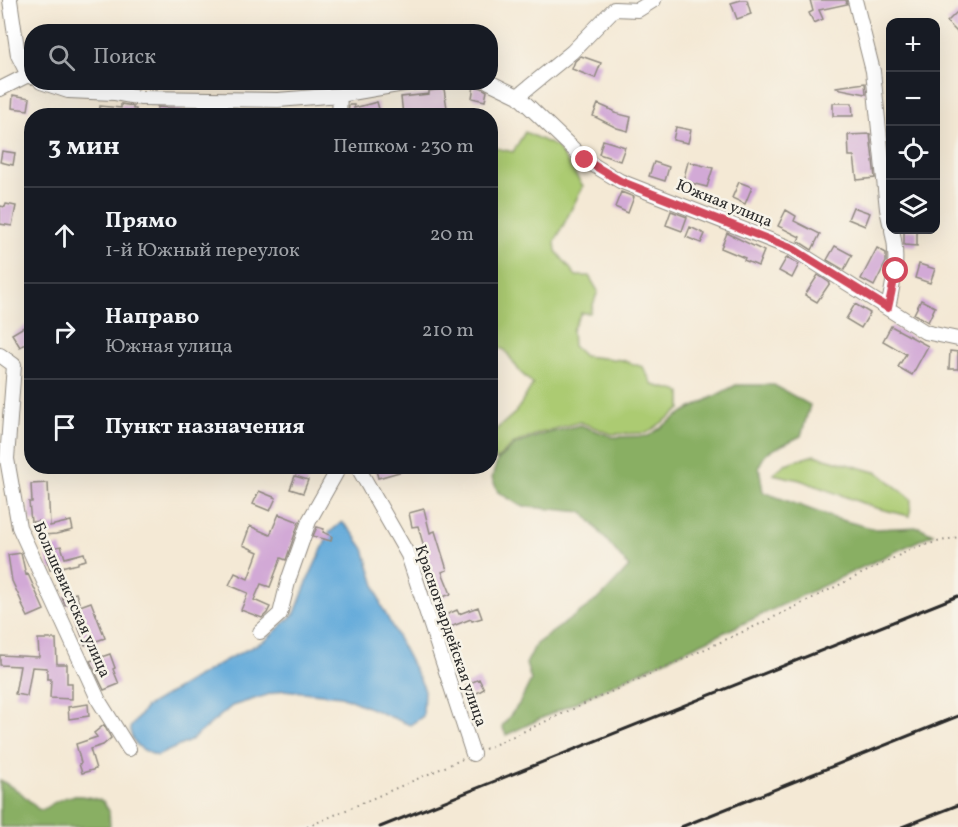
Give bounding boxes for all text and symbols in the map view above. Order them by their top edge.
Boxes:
map controls [886,18,940,234]
button: + [886,18,940,72]
search box [24,24,498,90]
icon: search [45,41,78,74]
text: Поиск [93,42,156,73]
button: − [886,72,940,126]
button: locate [886,126,940,180]
text: 3 мин [48,129,120,165]
text: Пешком · 230 m [333,133,474,161]
route end [571,146,597,172]
street label: Южная улица [672,175,776,233]
button: layers [886,180,940,234]
text: Прямо [105,206,177,237]
icon: ahead [48,219,81,252]
text: 20 m [430,221,474,249]
text: 1-й Южный переулок [105,237,300,265]
route start [882,257,908,283]
text: Направо [105,302,199,333]
icon: right [48,315,81,348]
text: 210 m [422,317,474,345]
text: Южная улица [105,333,233,361]
icon: arrive [48,411,81,444]
text: Пункт назначения [105,412,305,443]
street label: Большевистская улица [27,519,115,681]
street label: Красногвардейская улица [409,542,491,730]

